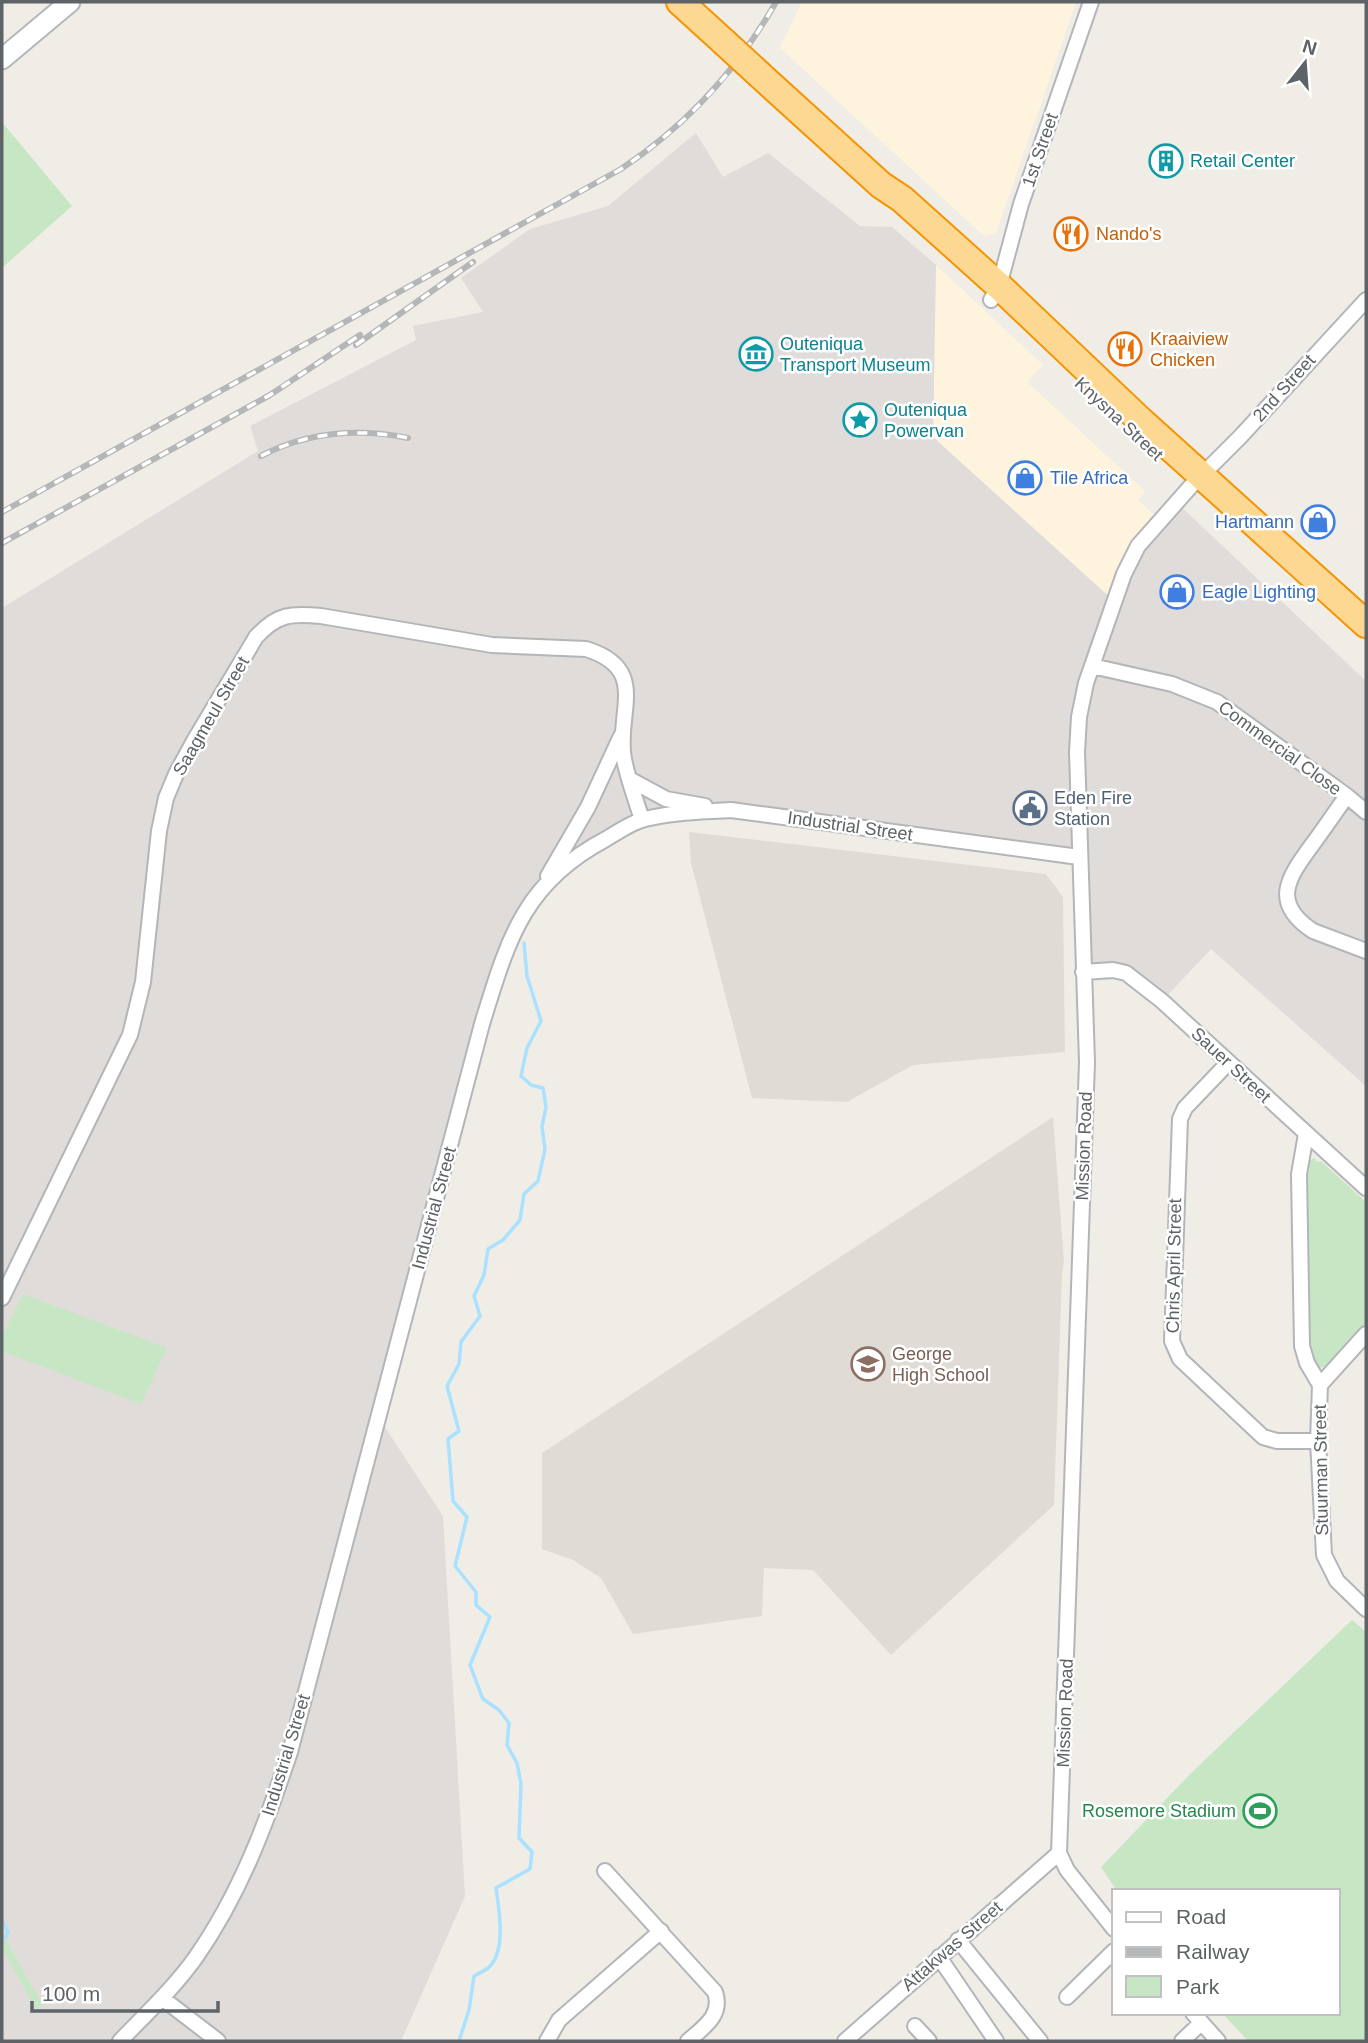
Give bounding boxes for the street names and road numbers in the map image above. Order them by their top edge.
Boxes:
street label: 1st Street [1018,110,1062,190]
street label: 2nd Street [1249,350,1319,426]
street label: Knysna Street [1071,373,1167,465]
street label: Saagmeul Street [169,653,253,779]
street label: Commercial Close [1215,697,1345,799]
street label: Industrial Street [786,807,914,845]
street label: Sauer Street [1187,1023,1275,1107]
street label: Mission Road [1072,1091,1096,1201]
street label: Industrial Street [408,1145,460,1271]
street label: Chris April Street [1163,1198,1185,1334]
street label: Stuurman Street [1310,1404,1332,1536]
street label: Mission Road [1053,1658,1077,1768]
street label: Industrial Street [258,1692,314,1818]
street label: Attakwas Street [898,1897,1006,1995]

